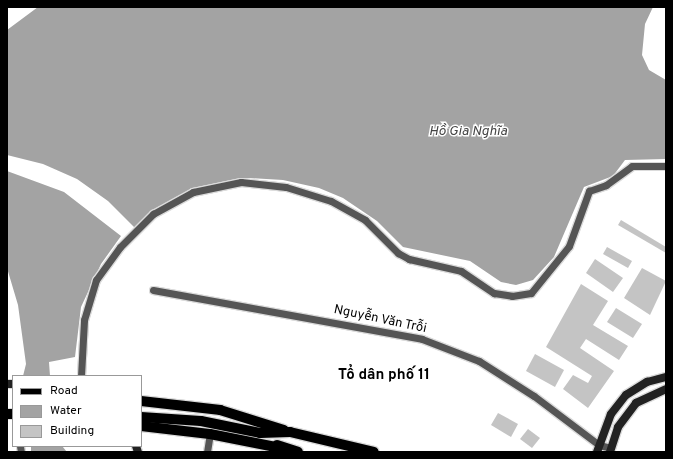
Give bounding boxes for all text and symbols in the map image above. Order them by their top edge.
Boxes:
water label: Hồ Gia Nghĩa [429,124,507,140]
street label: Nguyễn Văn Trỗi [332,302,428,338]
district label: Tổ dân phố 11 [338,367,430,385]
legend [12,375,142,447]
text: Road [50,383,78,399]
text: Water [50,403,82,419]
text: Building [50,423,94,439]

